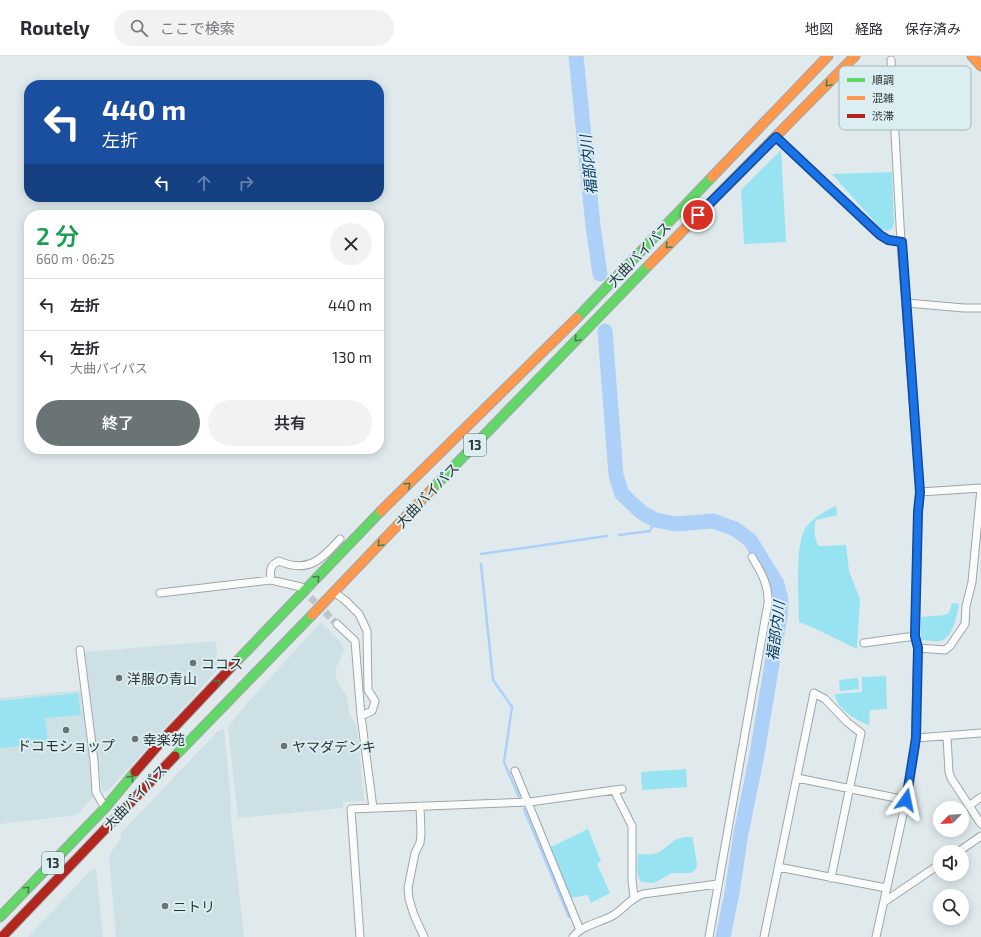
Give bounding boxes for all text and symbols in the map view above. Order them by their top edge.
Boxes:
search box [114,10,394,46]
text: Routely [20,16,90,39]
icon: search [128,17,150,39]
text: ここで検索 [160,19,235,37]
text: 地図 [805,20,833,37]
text: 経路 [855,20,883,37]
text: 保存済み [905,20,961,37]
legend [839,66,971,130]
text: 順調 [872,73,894,86]
one-way arrow [825,79,832,87]
text: 混雑 [872,91,894,104]
text: 440 m [102,92,186,126]
icon: left [36,96,88,148]
text: 渋滞 [872,109,894,122]
text: 左折 [102,129,138,151]
water label: 福部内川 [576,132,600,196]
icon: left [151,172,173,194]
icon: ahead [193,172,215,194]
icon: right [235,172,257,194]
pin [681,198,715,232]
icon: arrive [687,204,709,226]
street label: 大曲バイパス [604,218,674,290]
text: 2 分 [36,221,79,250]
button: close [330,223,372,265]
one-way arrow [665,241,672,249]
text: 660 m · 06:25 [36,251,114,267]
icon: left [36,294,58,316]
text: 左折 [70,296,100,314]
text: 440 m [328,296,372,314]
one-way arrow [574,334,582,342]
text: 左折 [70,339,100,357]
icon: left [36,346,58,368]
text: 130 m [332,348,372,366]
text: 大曲バイパス [70,360,148,376]
button: 終了 [36,400,200,446]
button: 共有 [208,400,372,446]
road number: 13 [464,434,486,456]
street label: 大曲バイパス [392,459,462,531]
one-way arrow [403,482,411,490]
one-way arrow [377,539,385,547]
one-way arrow [312,575,320,583]
water label: 福部内川 [762,598,788,662]
place label: ココス [201,655,243,672]
marker: ココス [188,658,198,668]
place label: 洋服の青山 [127,670,197,687]
marker: 洋服の青山 [114,673,124,683]
one-way arrow [213,679,221,687]
marker: ドコモショップ [61,725,71,735]
place label: 幸楽苑 [143,731,185,748]
marker: 幸楽苑 [130,734,140,744]
place label: ドコモショップ [17,737,115,754]
place label: ヤマダデンキ [292,738,376,755]
marker: ヤマダデンキ [279,741,289,751]
street label: 大曲バイパス [100,761,170,833]
one-way arrow [126,776,133,783]
position arrow [885,779,927,821]
north arrow [933,801,969,837]
map controls [933,801,969,925]
button: sound [933,845,969,881]
road number: 13 [42,852,64,874]
one-way arrow [22,886,30,894]
button: search [933,889,969,925]
place label: ニトリ [173,898,215,915]
marker: ニトリ [160,901,170,911]

